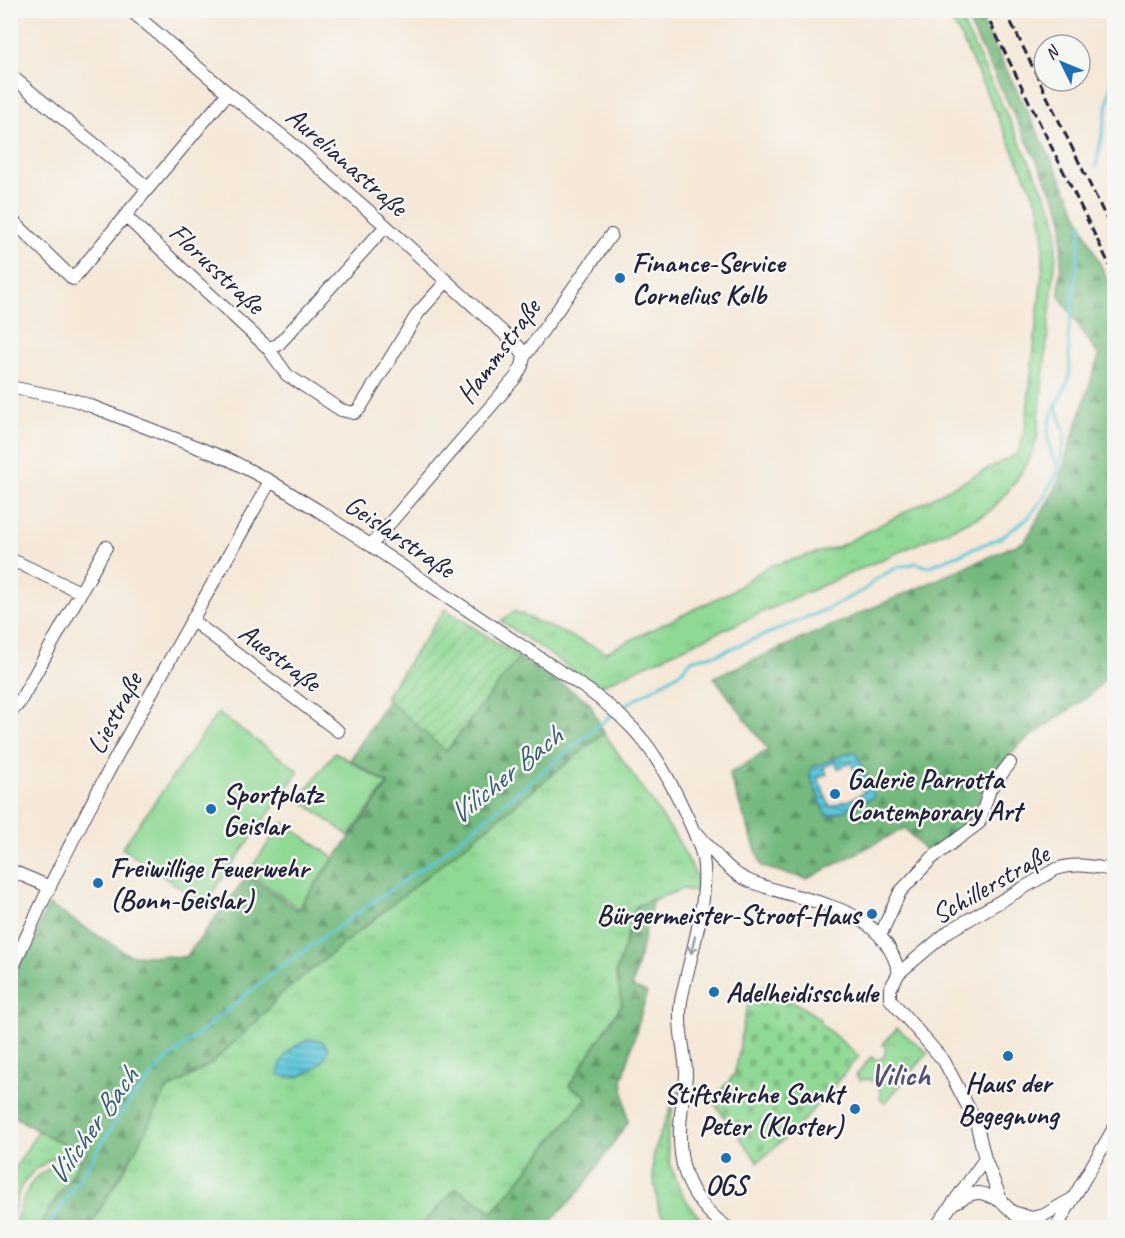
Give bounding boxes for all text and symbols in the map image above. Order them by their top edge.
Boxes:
north arrow [1032,33,1092,93]
text: N [1041,41,1065,64]
street label: Aurelianastraße [279,99,417,225]
street label: Florusstraße [162,215,274,323]
place label: Finance-Service Cornelius Kolb [632,245,787,312]
marker: Finance-Service Cornelius Kolb [613,271,627,285]
street label: Hammstraße [448,290,549,410]
street label: Geislarstraße [338,486,463,587]
street label: Auestraße [232,615,330,700]
street label: Liestraße [78,665,151,760]
water label: Vilicher Bach [440,716,572,833]
place label: Galerie Parrotta Contemporary Art [847,761,1026,828]
place label: Sportplatz Geislar [223,776,325,843]
marker: Galerie Parrotta Contemporary Art [828,787,842,801]
marker: Sportplatz Geislar [204,802,218,816]
street label: Schillerstraße [925,835,1057,932]
place label: Freiwillige Feuerwehr (Bonn-Geislar) [110,850,311,917]
marker: Freiwillige Feuerwehr (Bonn-Geislar) [91,876,105,890]
place label: Bürgermeister-Stroof-Haus [597,897,863,932]
marker: Bürgermeister-Stroof-Haus [865,907,879,921]
one-way arrow [687,934,698,954]
place label: Adelheidisschule [726,975,881,1010]
marker: Adelheidisschule [707,985,721,999]
marker: Haus der Begegnung [1001,1049,1015,1063]
district label: Vilich [870,1054,931,1095]
water label: Vilicher Bach [37,1058,148,1193]
place label: Haus der Begegnung [958,1065,1061,1132]
place label: Stiftskirche Sankt Peter (Kloster) [664,1076,848,1143]
marker: Stiftskirche Sankt Peter (Kloster) [848,1102,862,1116]
marker: OGS [719,1151,733,1165]
place label: OGS [705,1167,751,1202]

